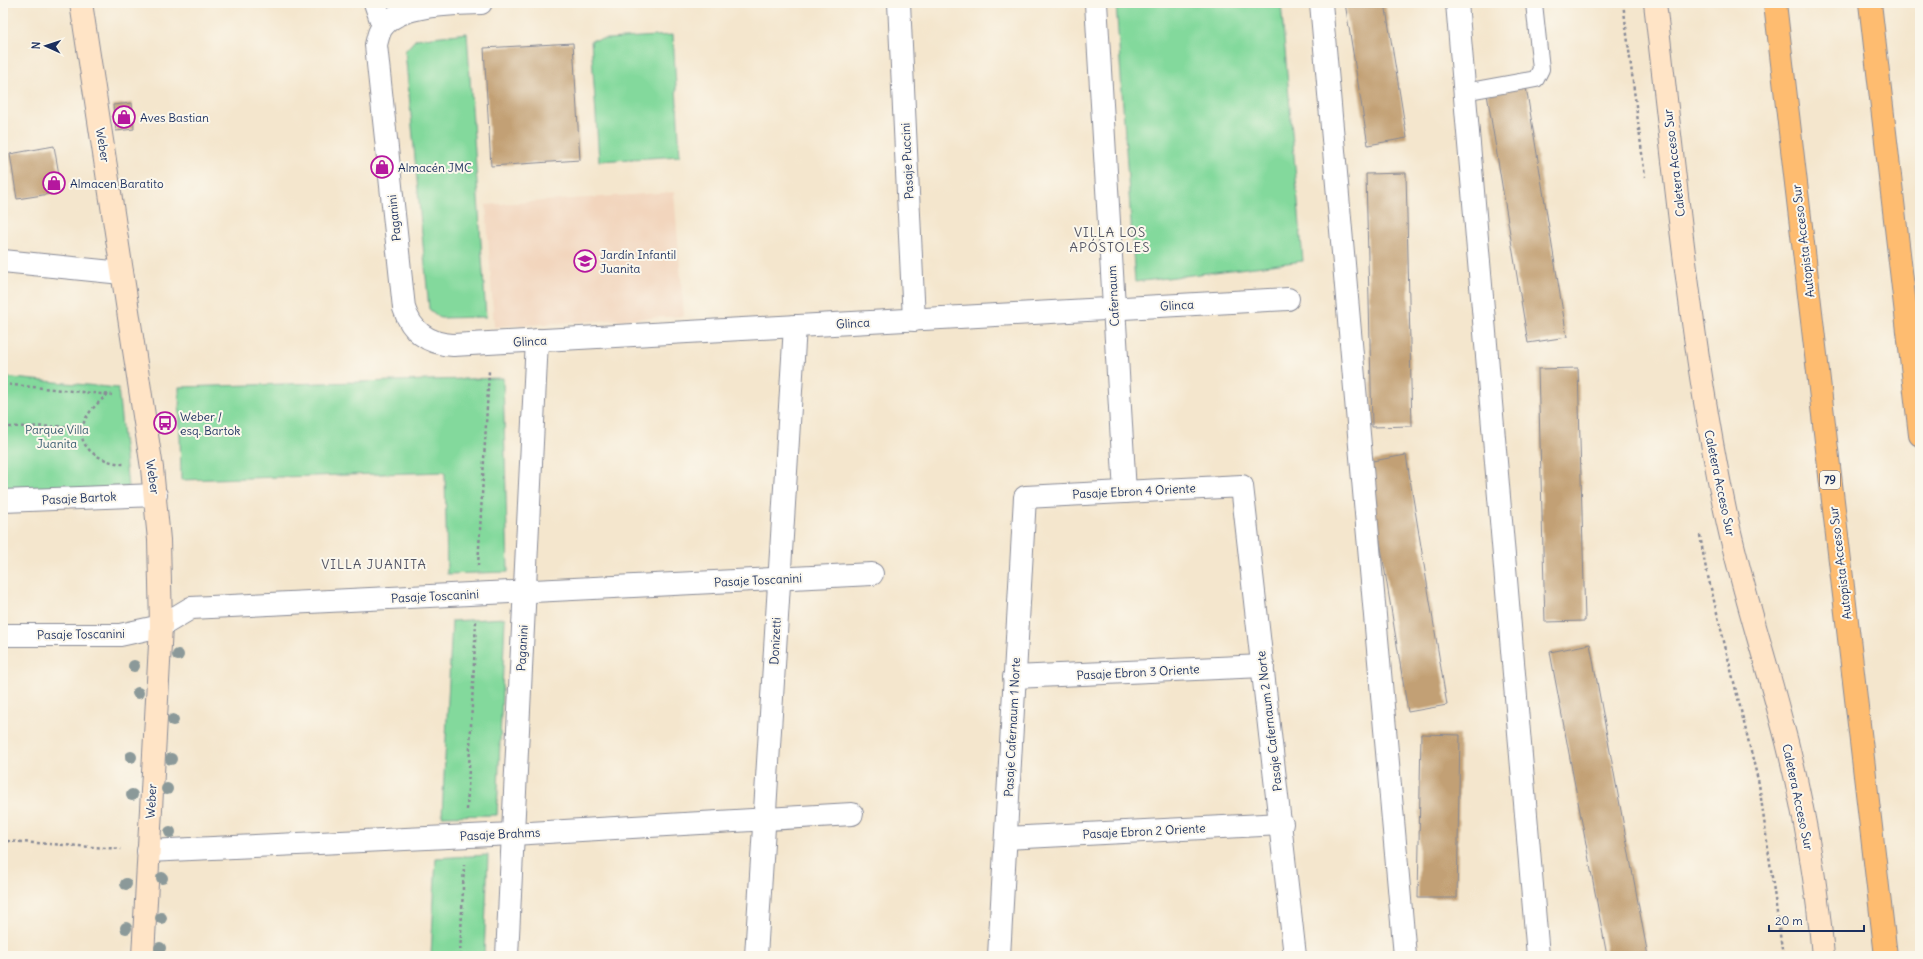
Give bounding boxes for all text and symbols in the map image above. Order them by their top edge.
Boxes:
north arrow [26,26,66,66]
text: N [29,41,43,50]
shop icon: Aves Bastian [111,104,137,130]
street label: Caletera Acceso Sur [1660,108,1688,218]
place label: Aves Bastian [140,110,209,125]
street label: Pasaje Puccini [898,122,916,200]
street label: Weber [93,127,113,164]
shop icon: Almacén JMC [369,154,395,180]
place label: Almacén JMC [398,160,472,175]
shop icon: Almacen Baratito [41,170,67,196]
place label: Almacen Baratito [70,176,164,191]
street label: Autopista Acceso Sur [1789,183,1817,298]
street label: Paganini [384,194,404,242]
district label: VILLA LOS APÓSTOLES [1070,224,1150,256]
place label: Jardín Infantil Juanita [600,247,676,276]
school or university icon: Jardín Infantil Juanita [572,248,598,274]
street label: Cafernaum [1104,265,1122,327]
street label: Glinca [1160,297,1194,313]
street label: Glinca [836,315,870,331]
street label: Glinca [513,333,547,349]
place label: Weber / esq. Bartok [180,409,240,438]
bus stop icon: Weber / esq. Bartok [152,410,178,436]
park label: Parque Villa Juanita [25,422,89,451]
street label: Caletera Acceso Sur [1701,428,1739,538]
street label: Weber [143,459,163,495]
road number: 79 [1820,471,1840,489]
street label: Pasaje Ebron 4 Oriente [1072,480,1196,502]
street label: Pasaje Bartok [41,489,117,507]
street label: Autopista Acceso Sur [1826,505,1854,620]
district label: VILLA JUANITA [321,556,427,573]
street label: Pasaje Toscanini [714,570,802,590]
street label: Pasaje Toscanini [391,586,479,606]
street label: Donizetti [766,617,784,665]
street label: Paganini [513,624,531,672]
street label: Pasaje Toscanini [37,626,125,642]
street label: Pasaje Cafernaum 2 Norte [1253,650,1285,792]
street label: Pasaje Cafernaum 1 Norte [1001,657,1023,797]
street label: Pasaje Ebron 3 Oriente [1076,661,1200,683]
street label: Caletera Acceso Sur [1779,742,1817,852]
street label: Weber [143,783,159,819]
street label: Pasaje Ebron 2 Oriente [1082,820,1206,842]
street label: Pasaje Brahms [459,824,541,844]
scale bar [1769,907,1864,933]
text: 20 m [1775,913,1803,928]

